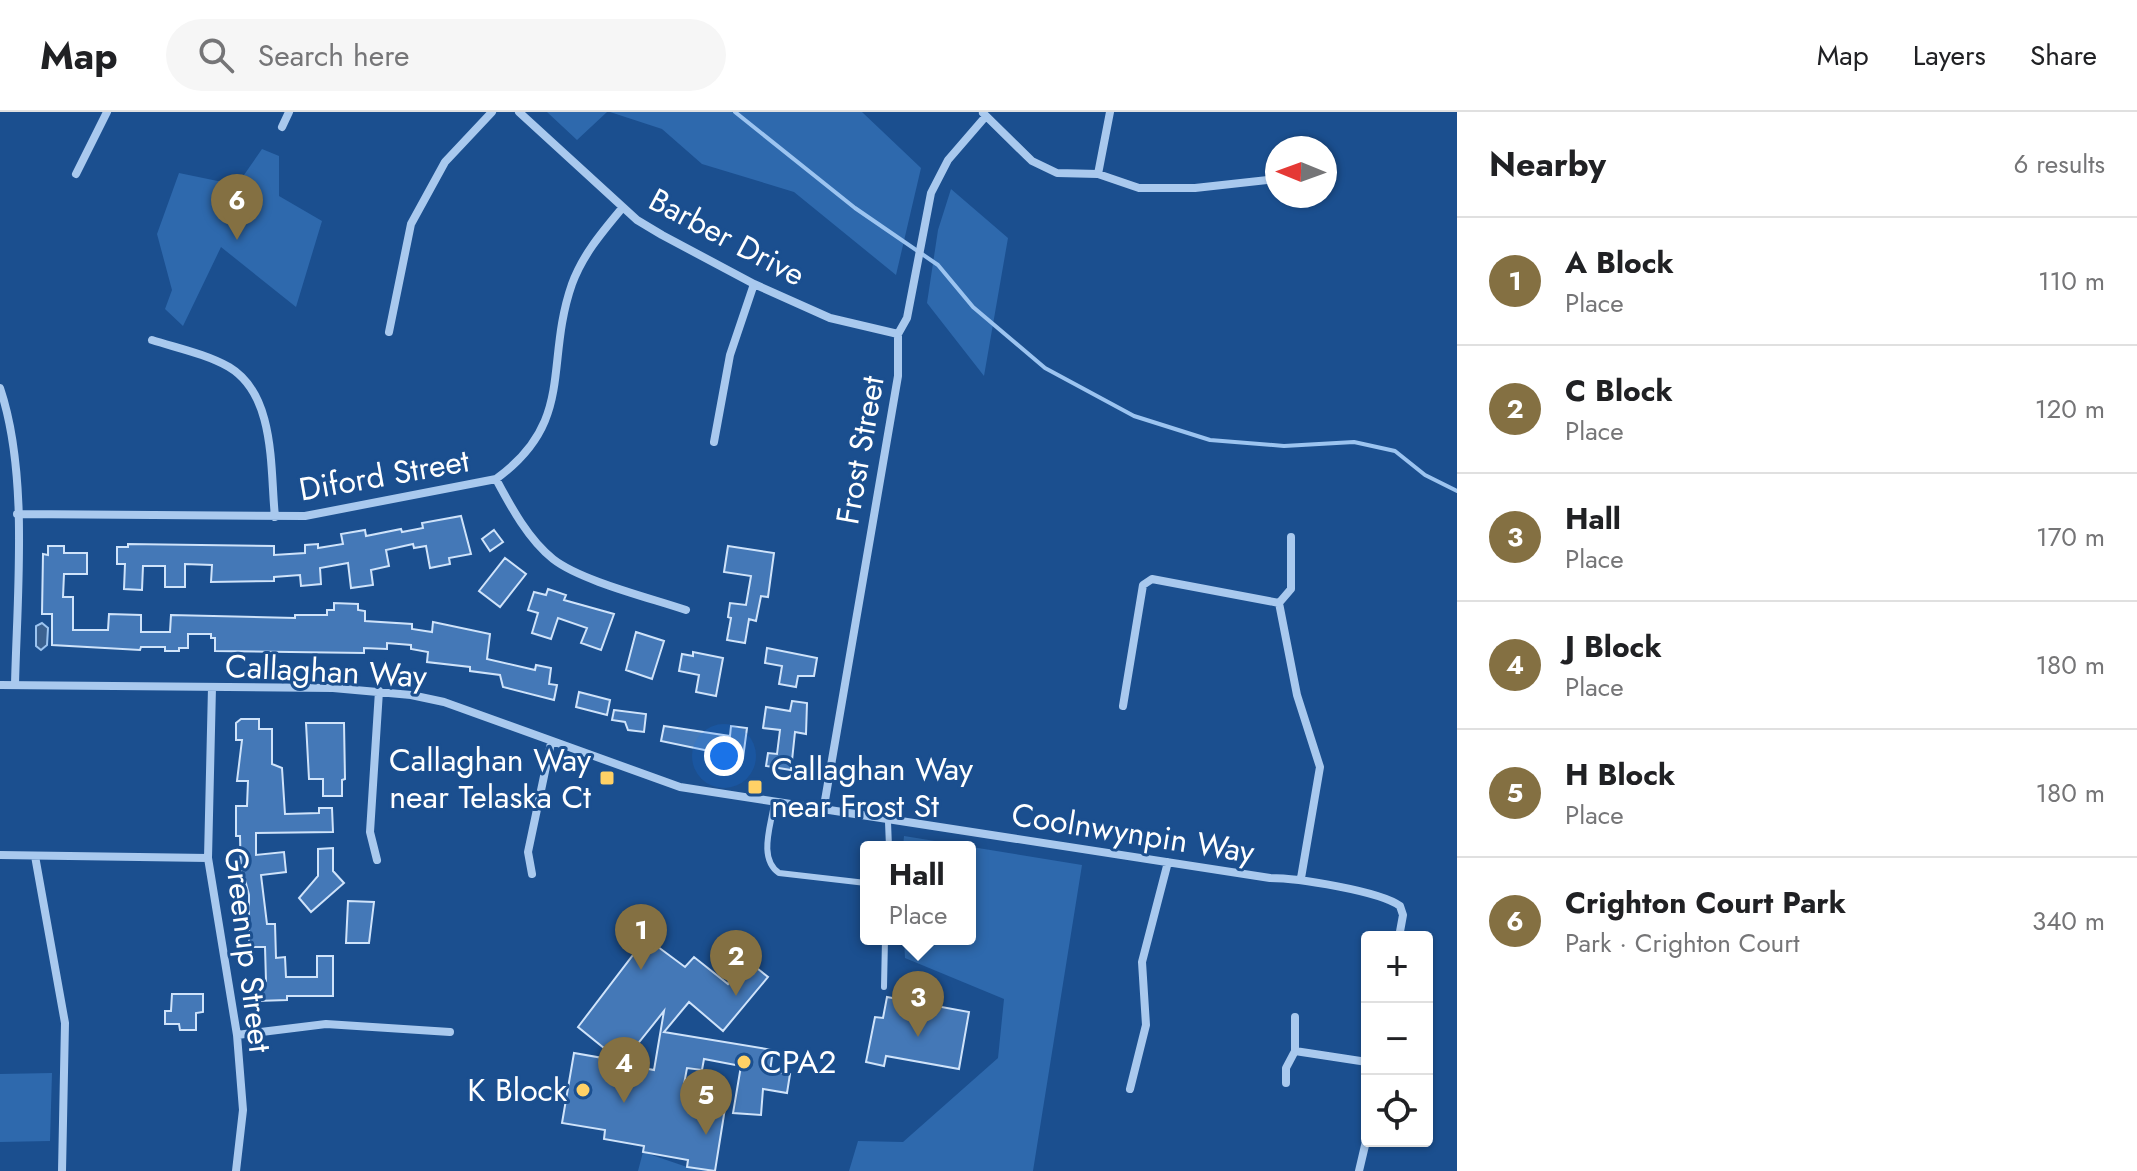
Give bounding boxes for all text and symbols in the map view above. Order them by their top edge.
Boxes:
search box [166,19,726,91]
text: Map [40,28,118,83]
icon: search [194,33,238,77]
text: Search here [258,34,410,77]
text: Map [1817,35,1869,76]
text: Layers [1913,35,1986,76]
text: Share [2030,35,2097,76]
north arrow [1265,136,1337,208]
text: Nearby [1489,140,1606,189]
text: 6 results [2013,145,2105,183]
pin: 6 [211,174,263,240]
street label: Barber Drive [641,177,813,297]
text: A Block [1565,241,1674,284]
text: 1 [1508,262,1522,300]
text: 110 m [2038,262,2105,300]
text: Place [1565,284,1624,322]
text: C Block [1565,369,1673,412]
street label: Frost Street [824,372,896,528]
text: 2 [1506,390,1524,428]
text: 120 m [2035,390,2105,428]
text: Place [1565,412,1624,450]
street label: Diford Street [295,437,473,513]
text: Hall [1565,497,1621,540]
text: 3 [1507,518,1523,556]
text: 170 m [2036,518,2105,556]
text: Place [1565,540,1624,578]
text: J Block [1565,625,1662,668]
street label: Callaghan Way [224,643,429,699]
text: 4 [1506,646,1524,684]
text: 180 m [2035,646,2105,684]
text: Place [1565,668,1624,706]
your location [704,736,744,776]
place label: Callaghan Way near Telaska Ct [389,737,592,820]
place label: Callaghan Way near Frost St [771,746,974,829]
text: H Block [1565,753,1675,796]
marker: Callaghan Way near Telaska Ct [598,769,616,787]
text: 5 [1507,774,1523,812]
text: 180 m [2035,774,2105,812]
marker: Callaghan Way near Frost St [746,778,764,796]
street label: Coolnwynpin Way [1008,791,1259,875]
text: Place [1565,796,1624,834]
popup [860,841,976,945]
street label: Greenup Street [213,845,283,1055]
text: Hall [889,853,945,896]
text: Crighton Court Park [1565,881,1846,924]
text: Place [889,896,947,934]
text: 6 [1506,902,1524,940]
text: 340 m [2032,902,2105,940]
pin: 1 [615,904,667,970]
text: Park · Crighton Court [1565,924,1799,962]
pin: 2 [710,930,762,996]
map controls [1361,931,1433,1147]
button: + [1361,931,1433,1003]
pin: 3 [892,971,944,1037]
button: − [1361,1003,1433,1075]
pin: 4 [598,1037,650,1103]
place label: CPA2 [760,1039,837,1085]
marker: CPA2 [735,1053,753,1071]
place label: K Block [467,1067,568,1113]
pin: 5 [680,1069,732,1135]
button: locate [1361,1075,1433,1147]
marker: K Block [574,1081,592,1099]

